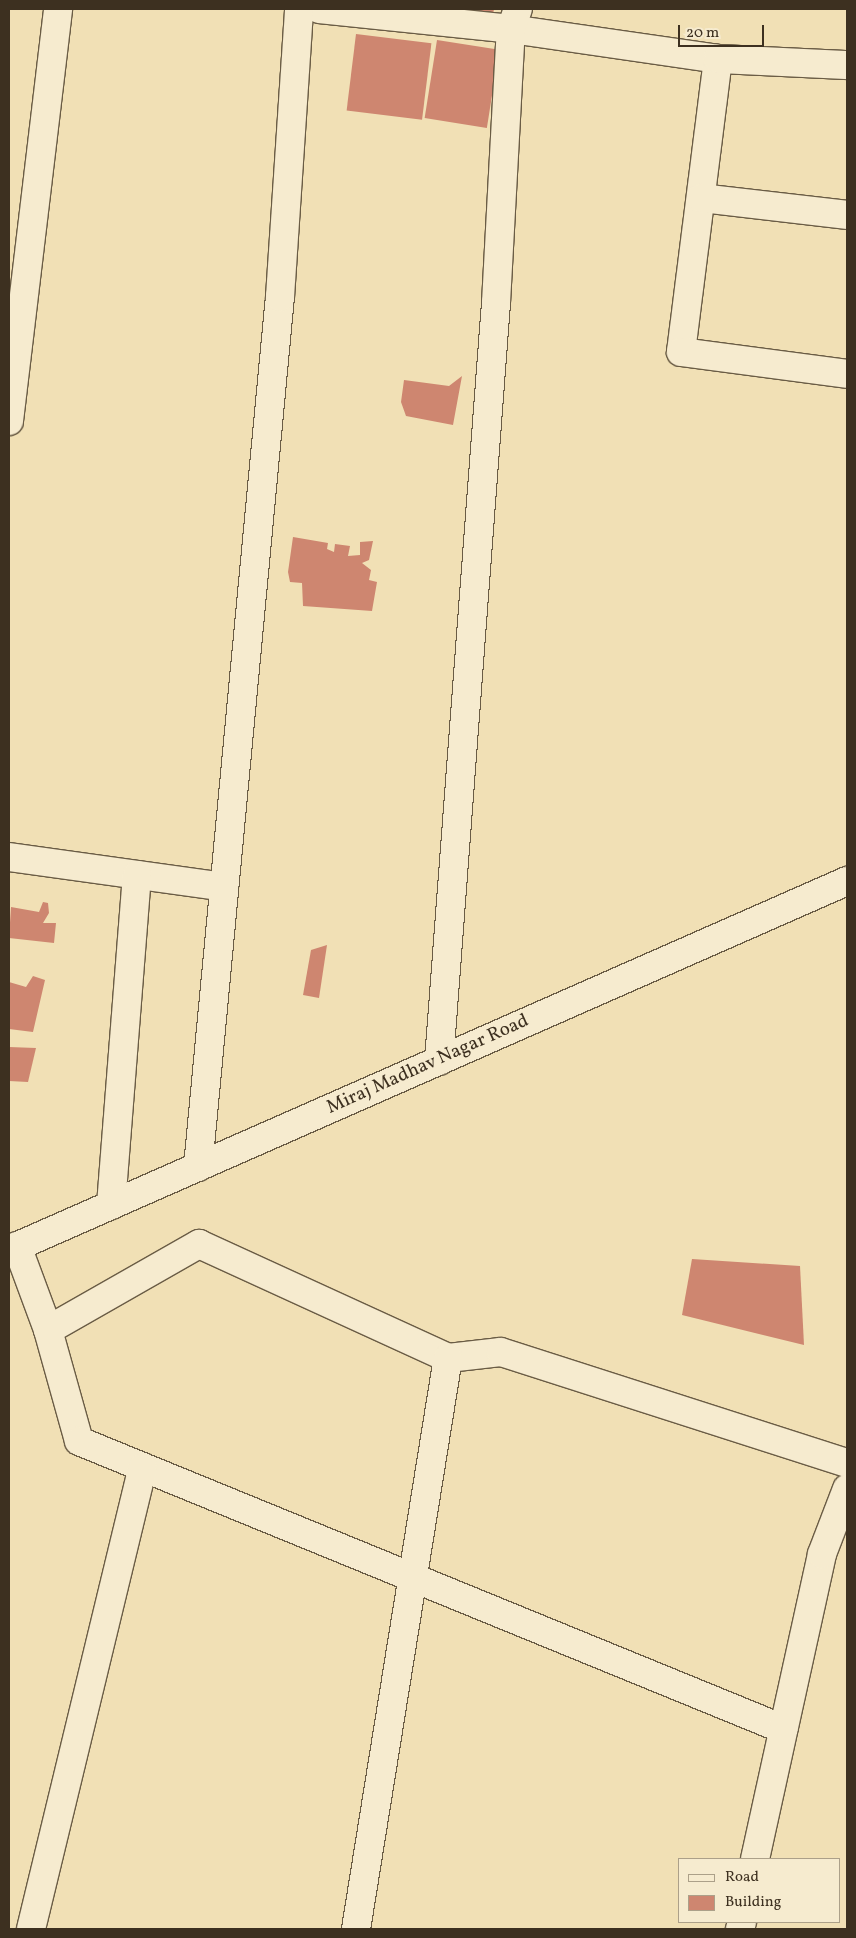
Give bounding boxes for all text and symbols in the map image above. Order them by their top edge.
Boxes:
scale bar [681,15,767,47]
text: 20 m [686,23,719,44]
street label: Miraj Madhav Nagar Road [323,1010,533,1120]
legend [678,1858,841,1923]
text: Road [725,1867,759,1888]
text: Building [725,1892,781,1913]

